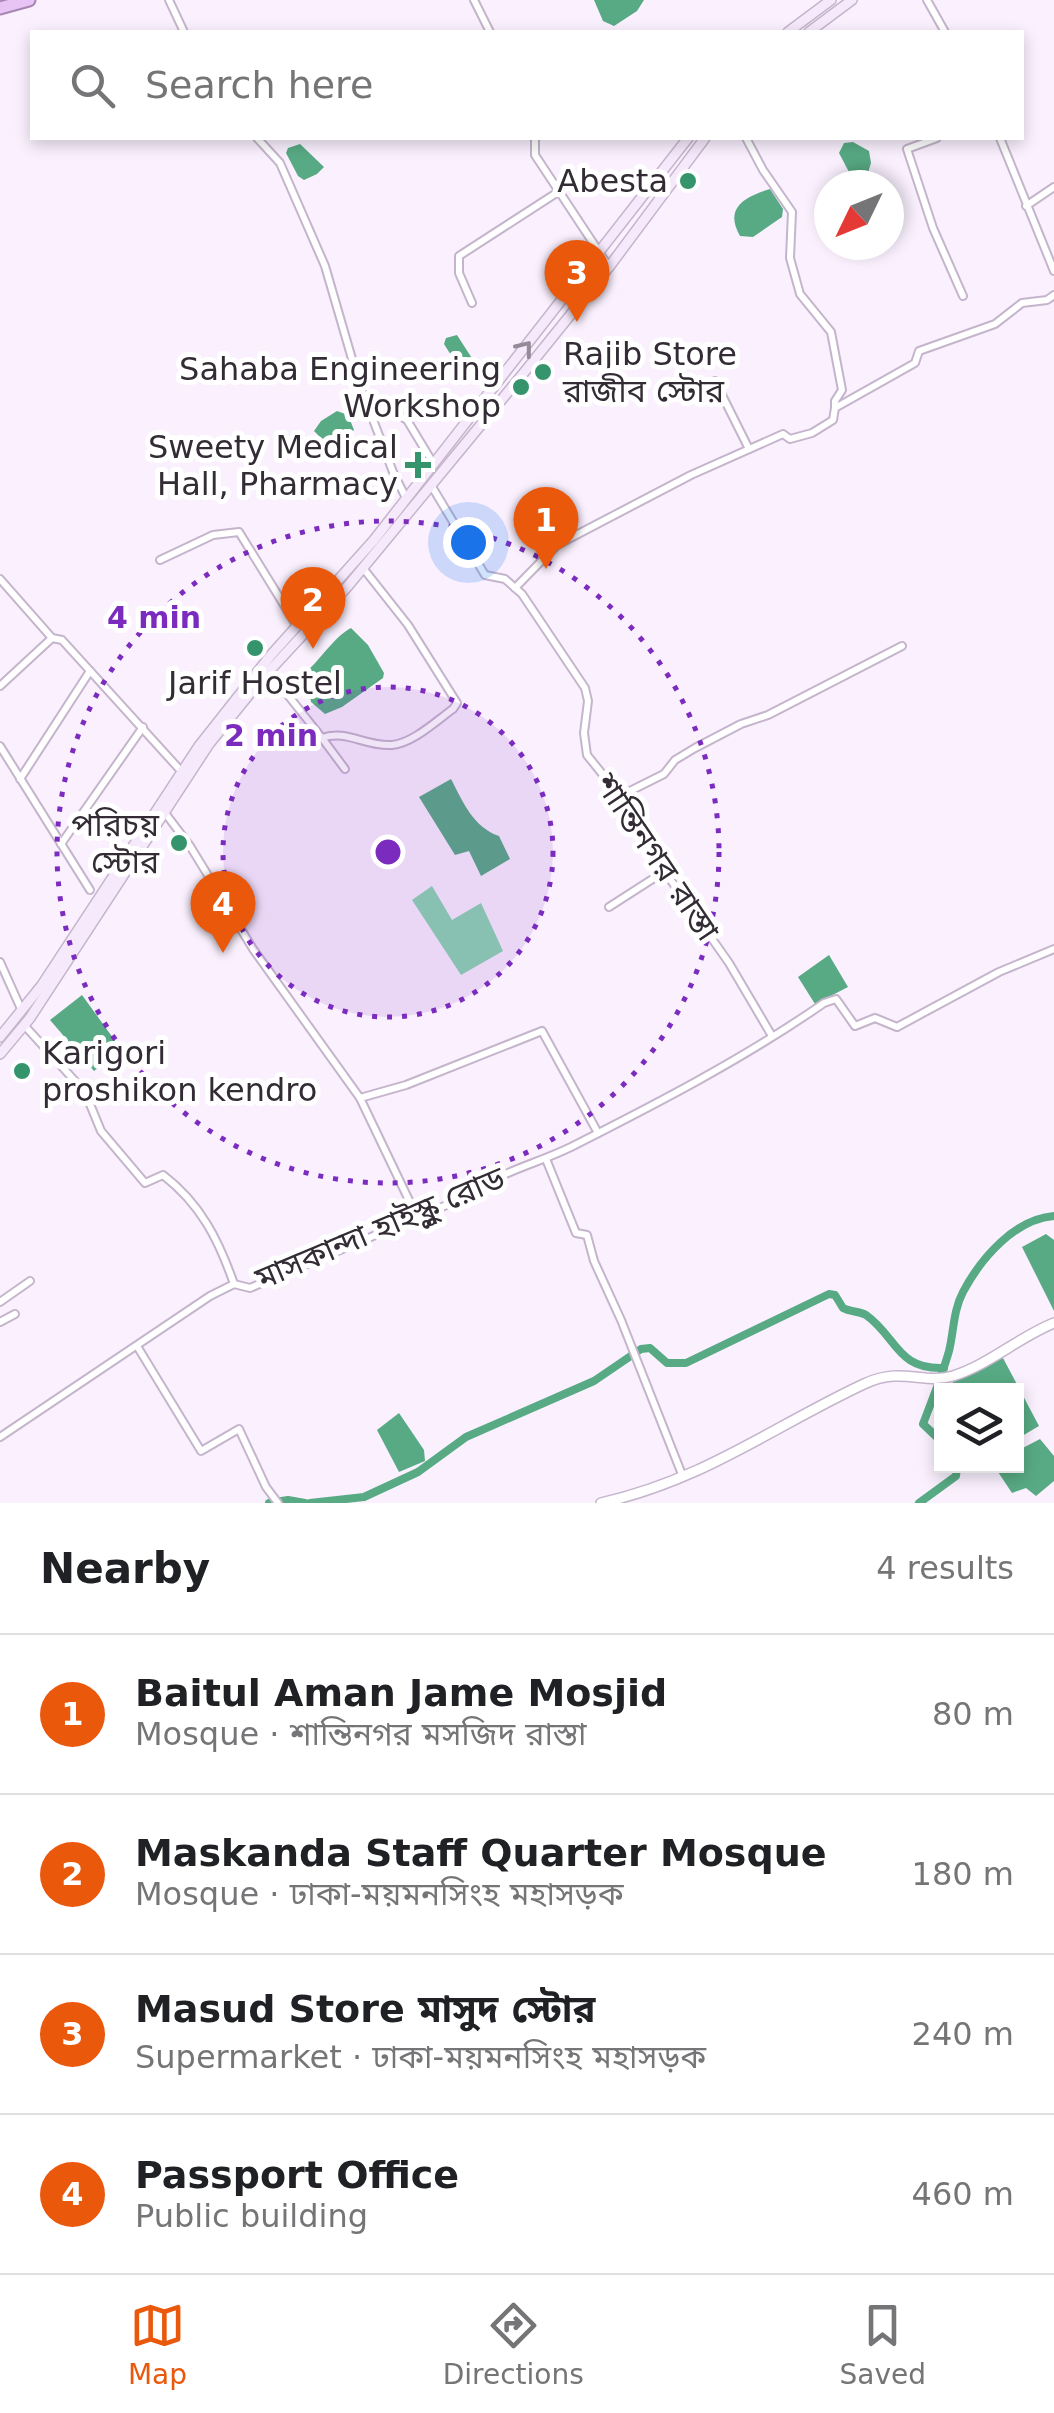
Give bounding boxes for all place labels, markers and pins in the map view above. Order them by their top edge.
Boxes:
place label: Abesta [557,162,668,200]
marker: Abesta [677,170,699,192]
pin: 3 [544,240,610,322]
place label: Rajib Store রাজীব স্টোর [562,335,737,410]
place label: Sahaba Engineering Workshop [179,350,501,425]
marker: Rajib Store রাজীব স্টোর [532,361,554,383]
marker: Sahaba Engineering Workshop [510,376,532,398]
place label: Sweety Medical Hall, Pharmacy [148,428,398,503]
marker: Sweety Medical Hall, Pharmacy [407,454,429,476]
pin: 1 [514,486,578,569]
pin: 2 [280,566,346,649]
marker: Jarif Hostel [244,637,266,659]
place label: Jarif Hostel [166,664,342,702]
place label: পরিচয় স্টোর [71,806,160,881]
marker: পরিচয় স্টোর [168,832,190,854]
centre of rings [370,834,406,870]
pin: 4 [190,870,256,953]
place label: Karigori proshikon kendro [42,1034,317,1109]
marker: Karigori proshikon kendro [11,1060,33,1082]

